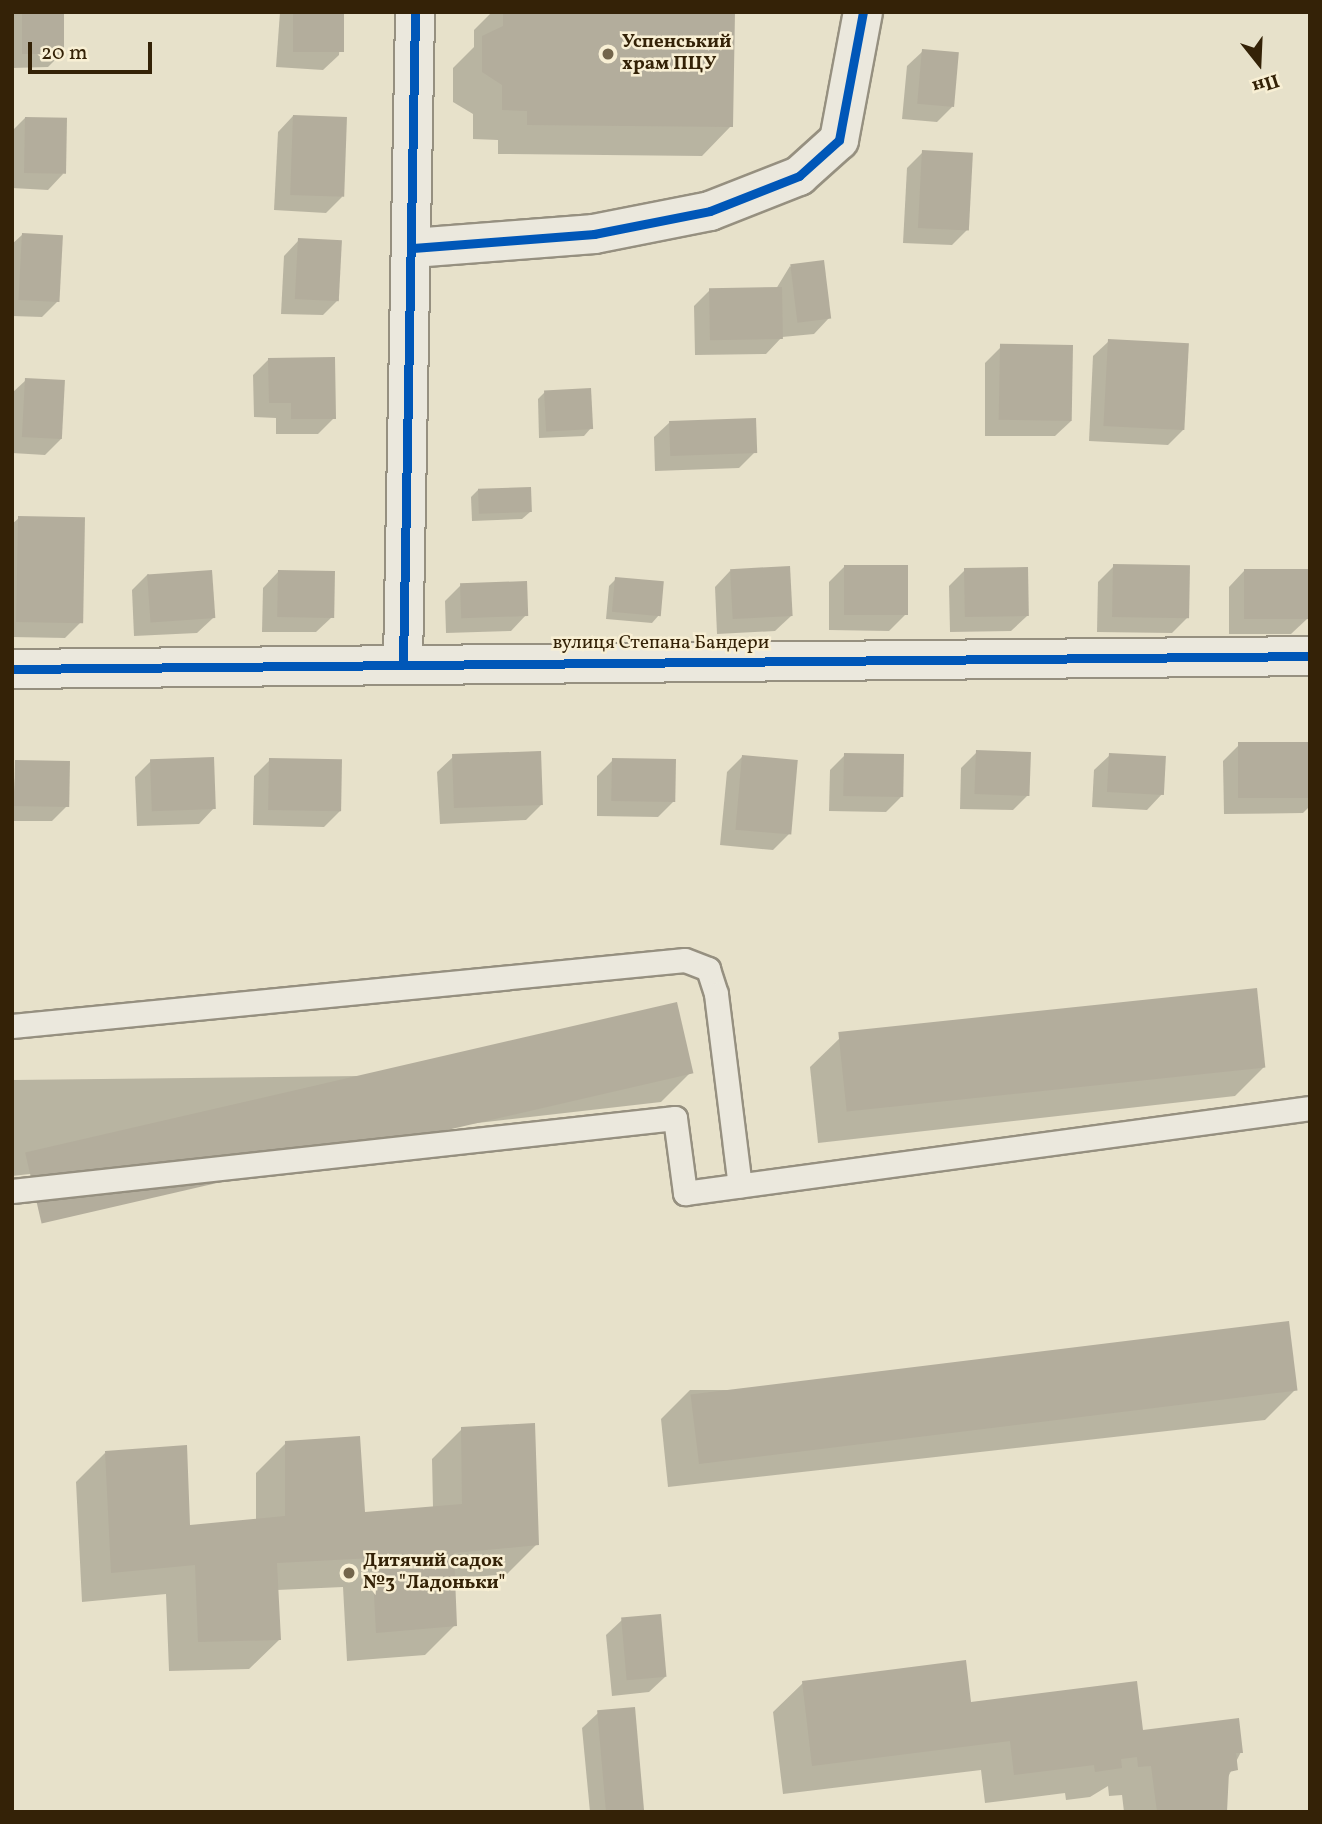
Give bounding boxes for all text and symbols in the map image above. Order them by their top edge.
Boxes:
scale bar [32,28,156,72]
north arrow [1224,28,1294,98]
place label: Успенський храм ПЦУ [622,32,731,76]
text: 20 m [41,39,87,68]
marker: Успенський храм ПЦУ [600,46,616,62]
text: Пн [1249,66,1282,100]
street label: вулиця Степана Бандери [553,633,769,655]
place label: Дитячий садок №3 "Ладоньки" [363,1551,505,1595]
marker: Дитячий садок №3 "Ладоньки" [341,1565,357,1581]

